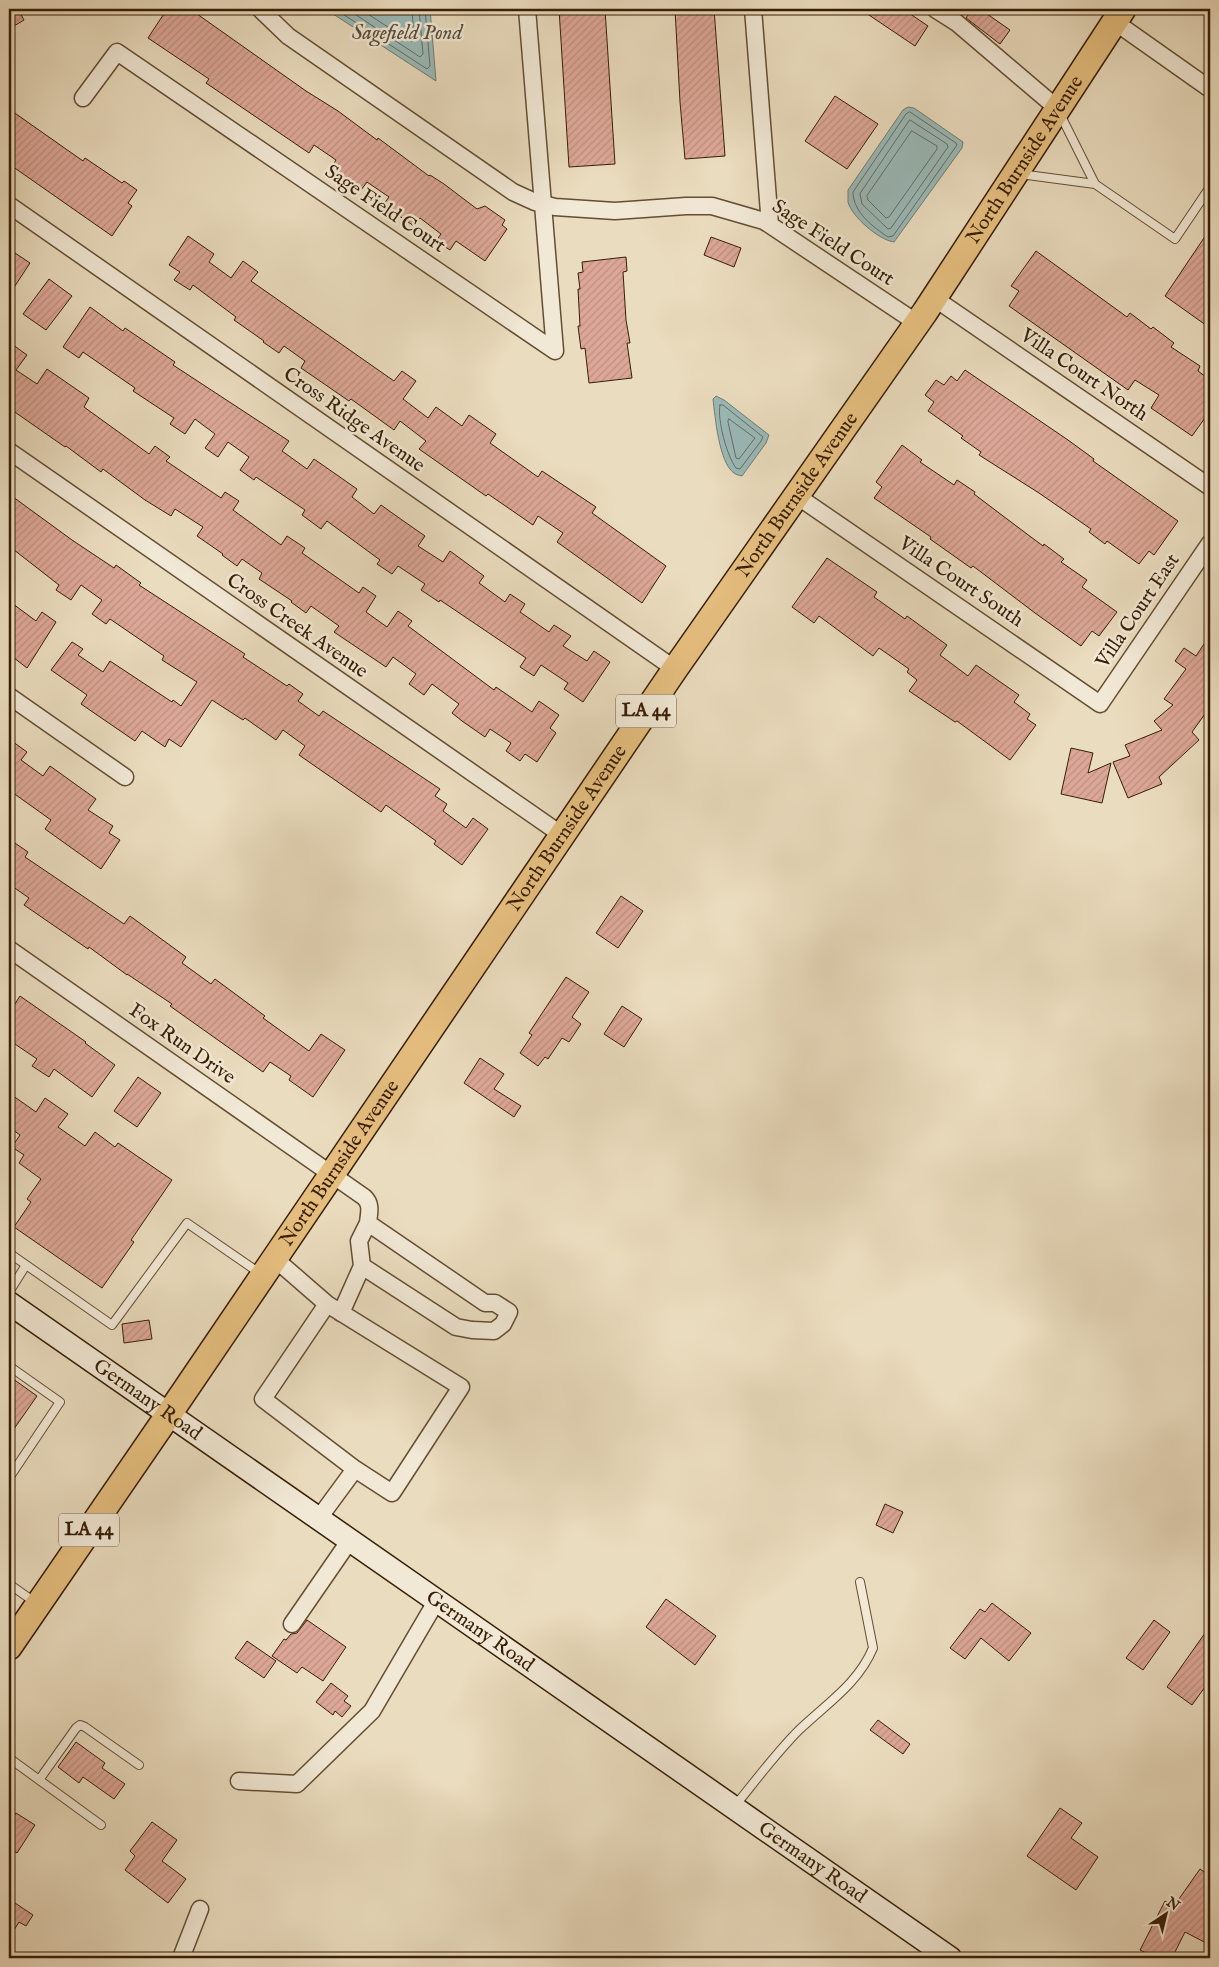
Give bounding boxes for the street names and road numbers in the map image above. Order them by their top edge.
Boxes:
street label: North Burnside Avenue [960,71,1089,249]
street label: Sage Field Court [320,159,450,259]
street label: Sage Field Court [767,194,899,292]
street label: Villa Court North [1015,323,1153,427]
street label: Cross Ridge Avenue [278,362,430,478]
street label: North Burnside Avenue [731,407,864,582]
street label: Villa Court South [893,530,1028,633]
street label: Villa Court East [1090,549,1186,674]
street label: Cross Creek Avenue [221,568,373,684]
road number: LA 44 [616,694,676,728]
street label: North Burnside Avenue [502,740,632,916]
street label: Fox Run Drive [124,998,240,1090]
street label: North Burnside Avenue [274,1075,405,1251]
street label: Germany Road [89,1353,207,1446]
road number: LA 44 [59,1514,119,1546]
street label: Germany Road [421,1585,539,1678]
street label: Germany Road [753,1816,872,1909]

